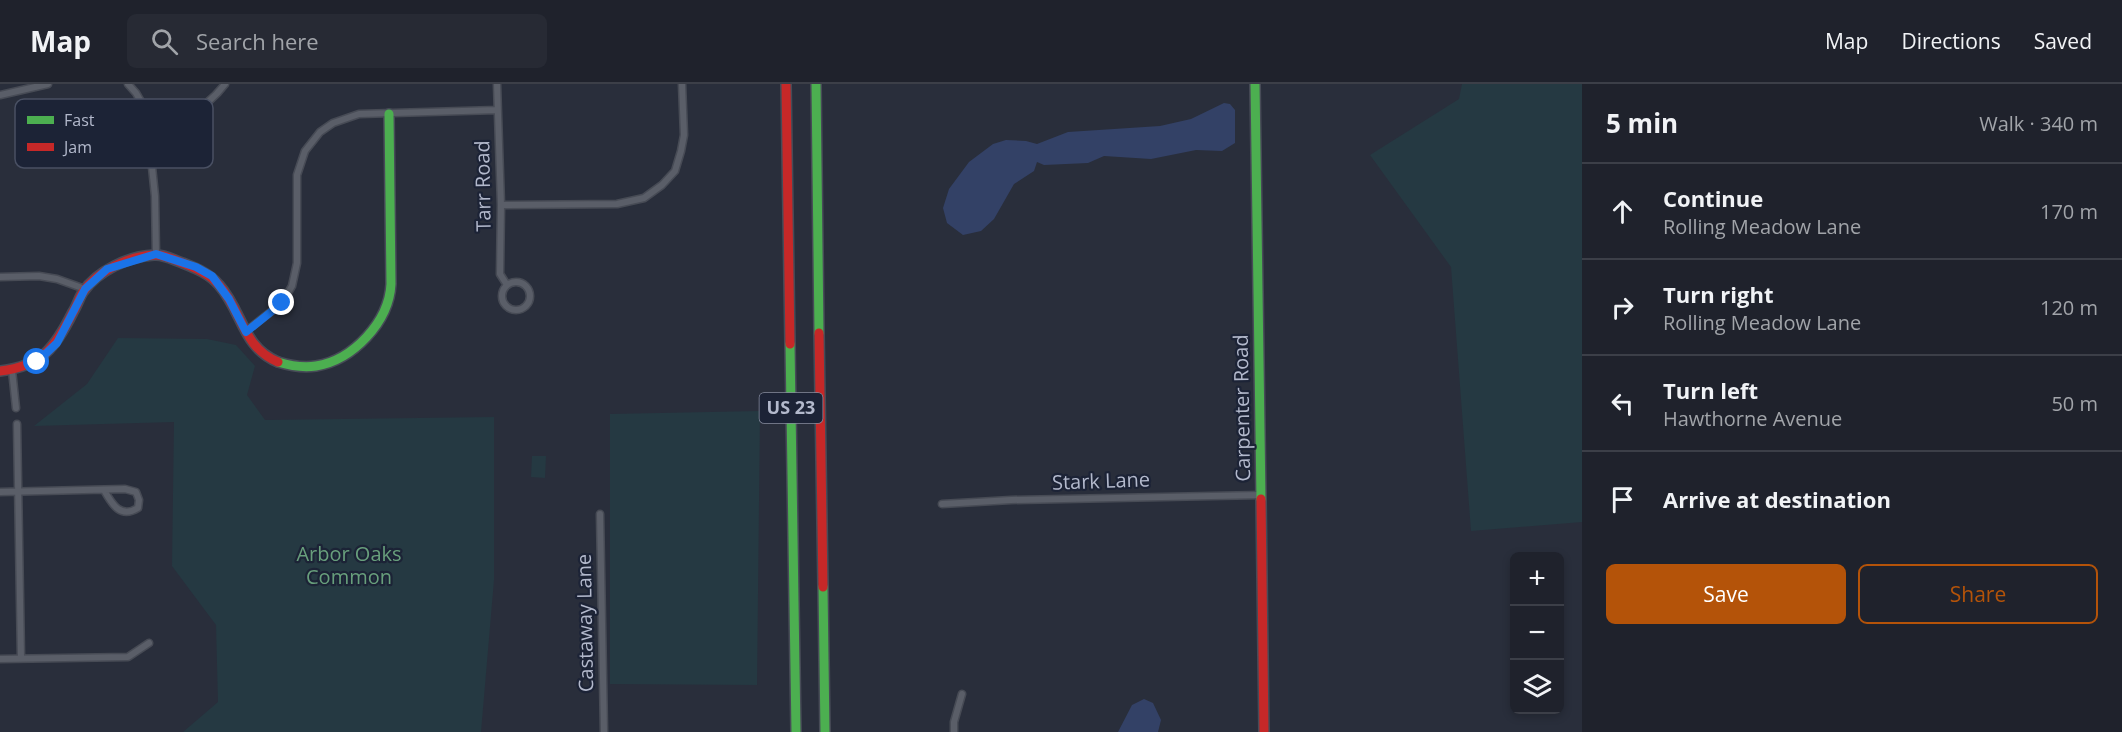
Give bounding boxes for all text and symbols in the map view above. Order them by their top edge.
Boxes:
search box [127,14,547,68]
text: Map [30,22,91,60]
icon: search [148,25,181,58]
text: Search here [196,26,319,56]
text: Map [1825,27,1868,55]
text: Directions [1901,27,2001,55]
text: Saved [2034,27,2092,55]
legend [15,99,213,168]
text: 5 min [1606,105,1678,141]
text: Fast [64,109,95,131]
text: Walk · 340 m [1979,110,2098,137]
text: Jam [62,136,92,158]
street label: Tarr Road [468,140,497,232]
text: Continue [1663,183,1763,213]
icon: ahead [1606,195,1639,228]
text: 170 m [2040,198,2098,225]
text: Rolling Meadow Lane [1663,213,1861,240]
text: Turn right [1663,279,1774,309]
route end [268,289,294,315]
icon: right [1606,291,1639,324]
text: 120 m [2040,294,2098,321]
text: Rolling Meadow Lane [1663,309,1861,336]
street label: Carpenter Road [1227,334,1256,482]
route start [23,348,49,374]
text: Turn left [1663,375,1758,405]
icon: left [1606,387,1639,420]
text: 50 m [2051,390,2098,417]
road number: US 23 [760,393,822,423]
text: Hawthorne Avenue [1663,405,1842,432]
street label: Stark Lane [1051,465,1150,496]
icon: arrive [1606,483,1639,516]
text: Arrive at destination [1663,484,1891,514]
park label: Arbor Oaks Common [296,540,402,590]
map controls [1510,552,1564,714]
button: + [1510,552,1564,606]
street label: Castaway Lane [570,554,599,692]
button: Save [1606,564,1846,624]
button: Share [1858,564,2098,624]
button: − [1510,606,1564,660]
button: layers [1510,660,1564,714]

